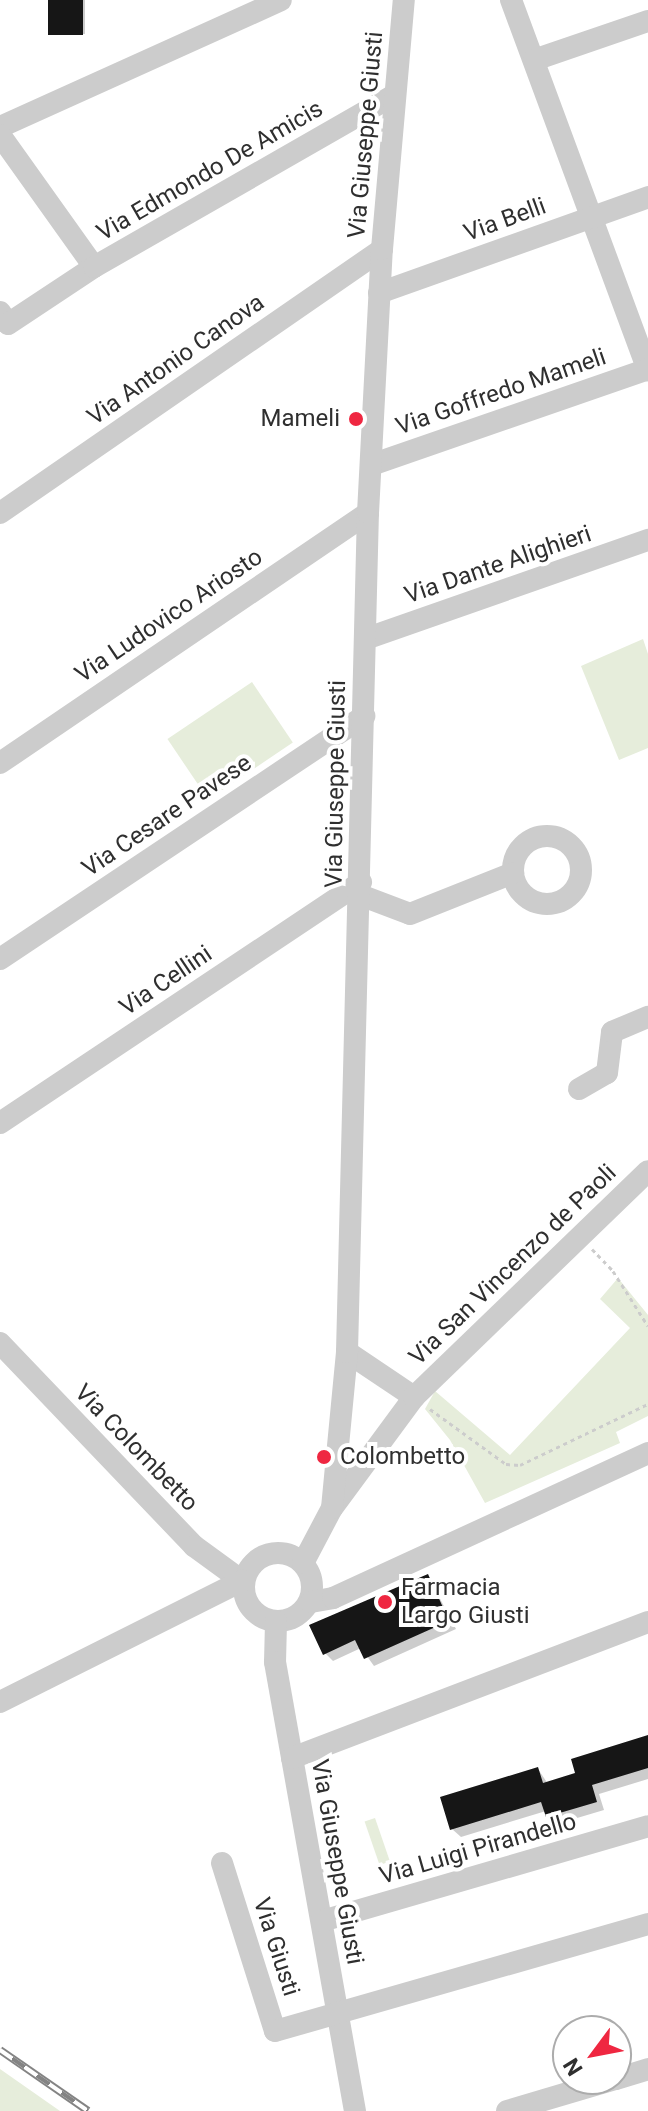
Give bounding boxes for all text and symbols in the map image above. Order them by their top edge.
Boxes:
street label: Via Giuseppe Giusti [343,30,389,240]
street label: Via Edmondo De Amicis [92,95,328,247]
street label: Via Belli [460,192,550,248]
street label: Via Antonio Canova [82,288,270,432]
street label: Via Goffredo Mameli [392,343,610,441]
place label: Mameli [261,405,340,433]
marker: Mameli [347,410,365,428]
street label: Via Dante Alighieri [401,520,595,610]
street label: Via Ludovico Ariosto [70,543,268,689]
street label: Via Giuseppe Giusti [320,680,352,888]
street label: Via Cesare Pavese [77,749,257,883]
street label: Via Cellini [114,940,218,1022]
street label: Via San Vincenzo de Paoli [404,1159,622,1371]
street label: Via Colombetto [68,1379,204,1517]
place label: Colombetto [340,1443,465,1471]
marker: Colombetto [315,1448,333,1466]
place label: Farmacia Largo Giusti [401,1574,529,1630]
marker: Farmacia Largo Giusti [376,1593,394,1611]
street label: Via Giuseppe Giusti [305,1757,369,1967]
street label: Via Luigi Pirandello [376,1807,580,1891]
street label: Via Giusti [247,1894,305,2000]
north arrow [552,2015,632,2095]
text: N [558,2054,588,2080]

